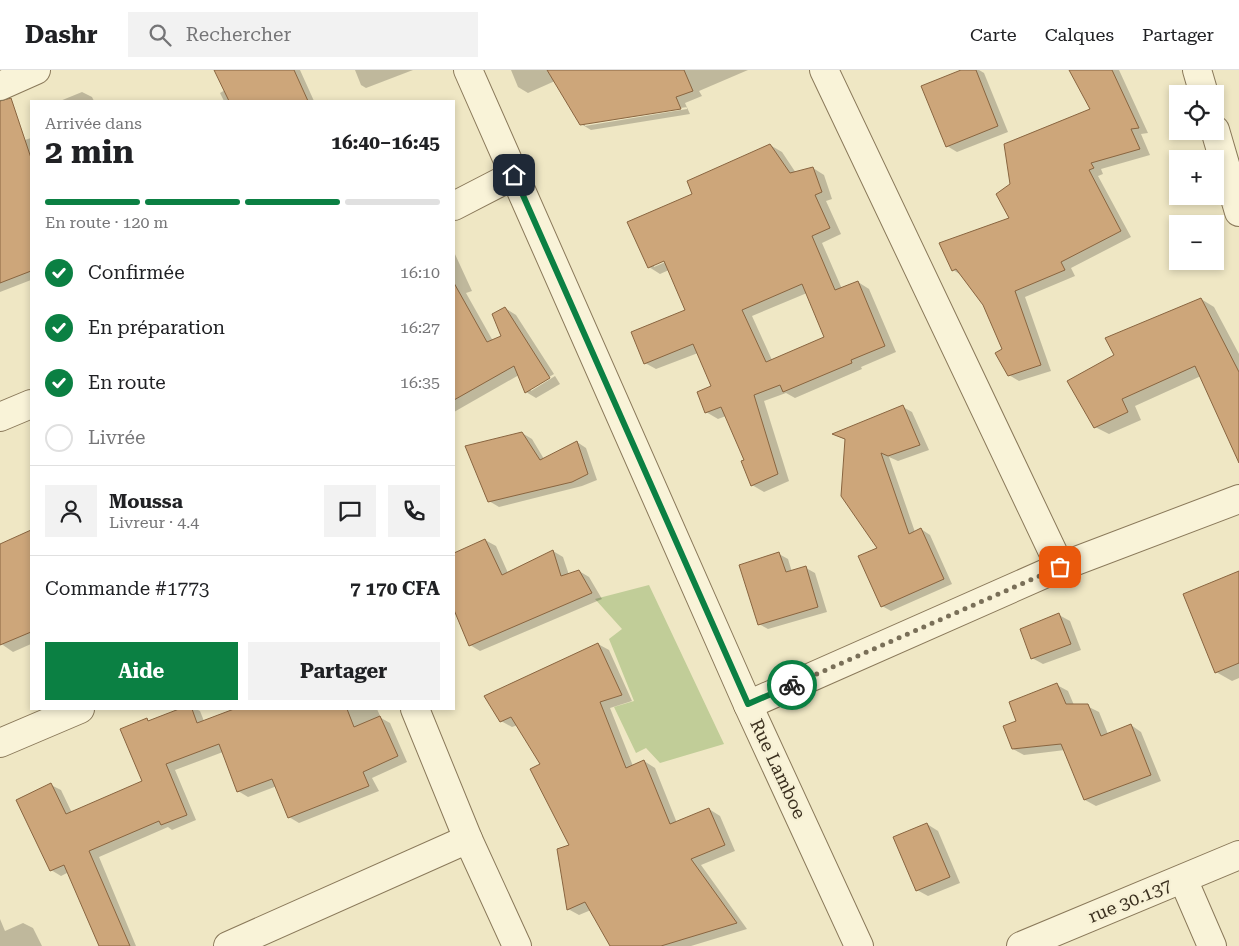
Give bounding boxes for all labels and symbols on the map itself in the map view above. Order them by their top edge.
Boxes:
pin [493,154,535,196]
pin [1039,546,1081,588]
courier [767,660,817,710]
street label: Rue Lamboe [746,716,811,822]
street label: rue 30.137 [1085,874,1175,927]

